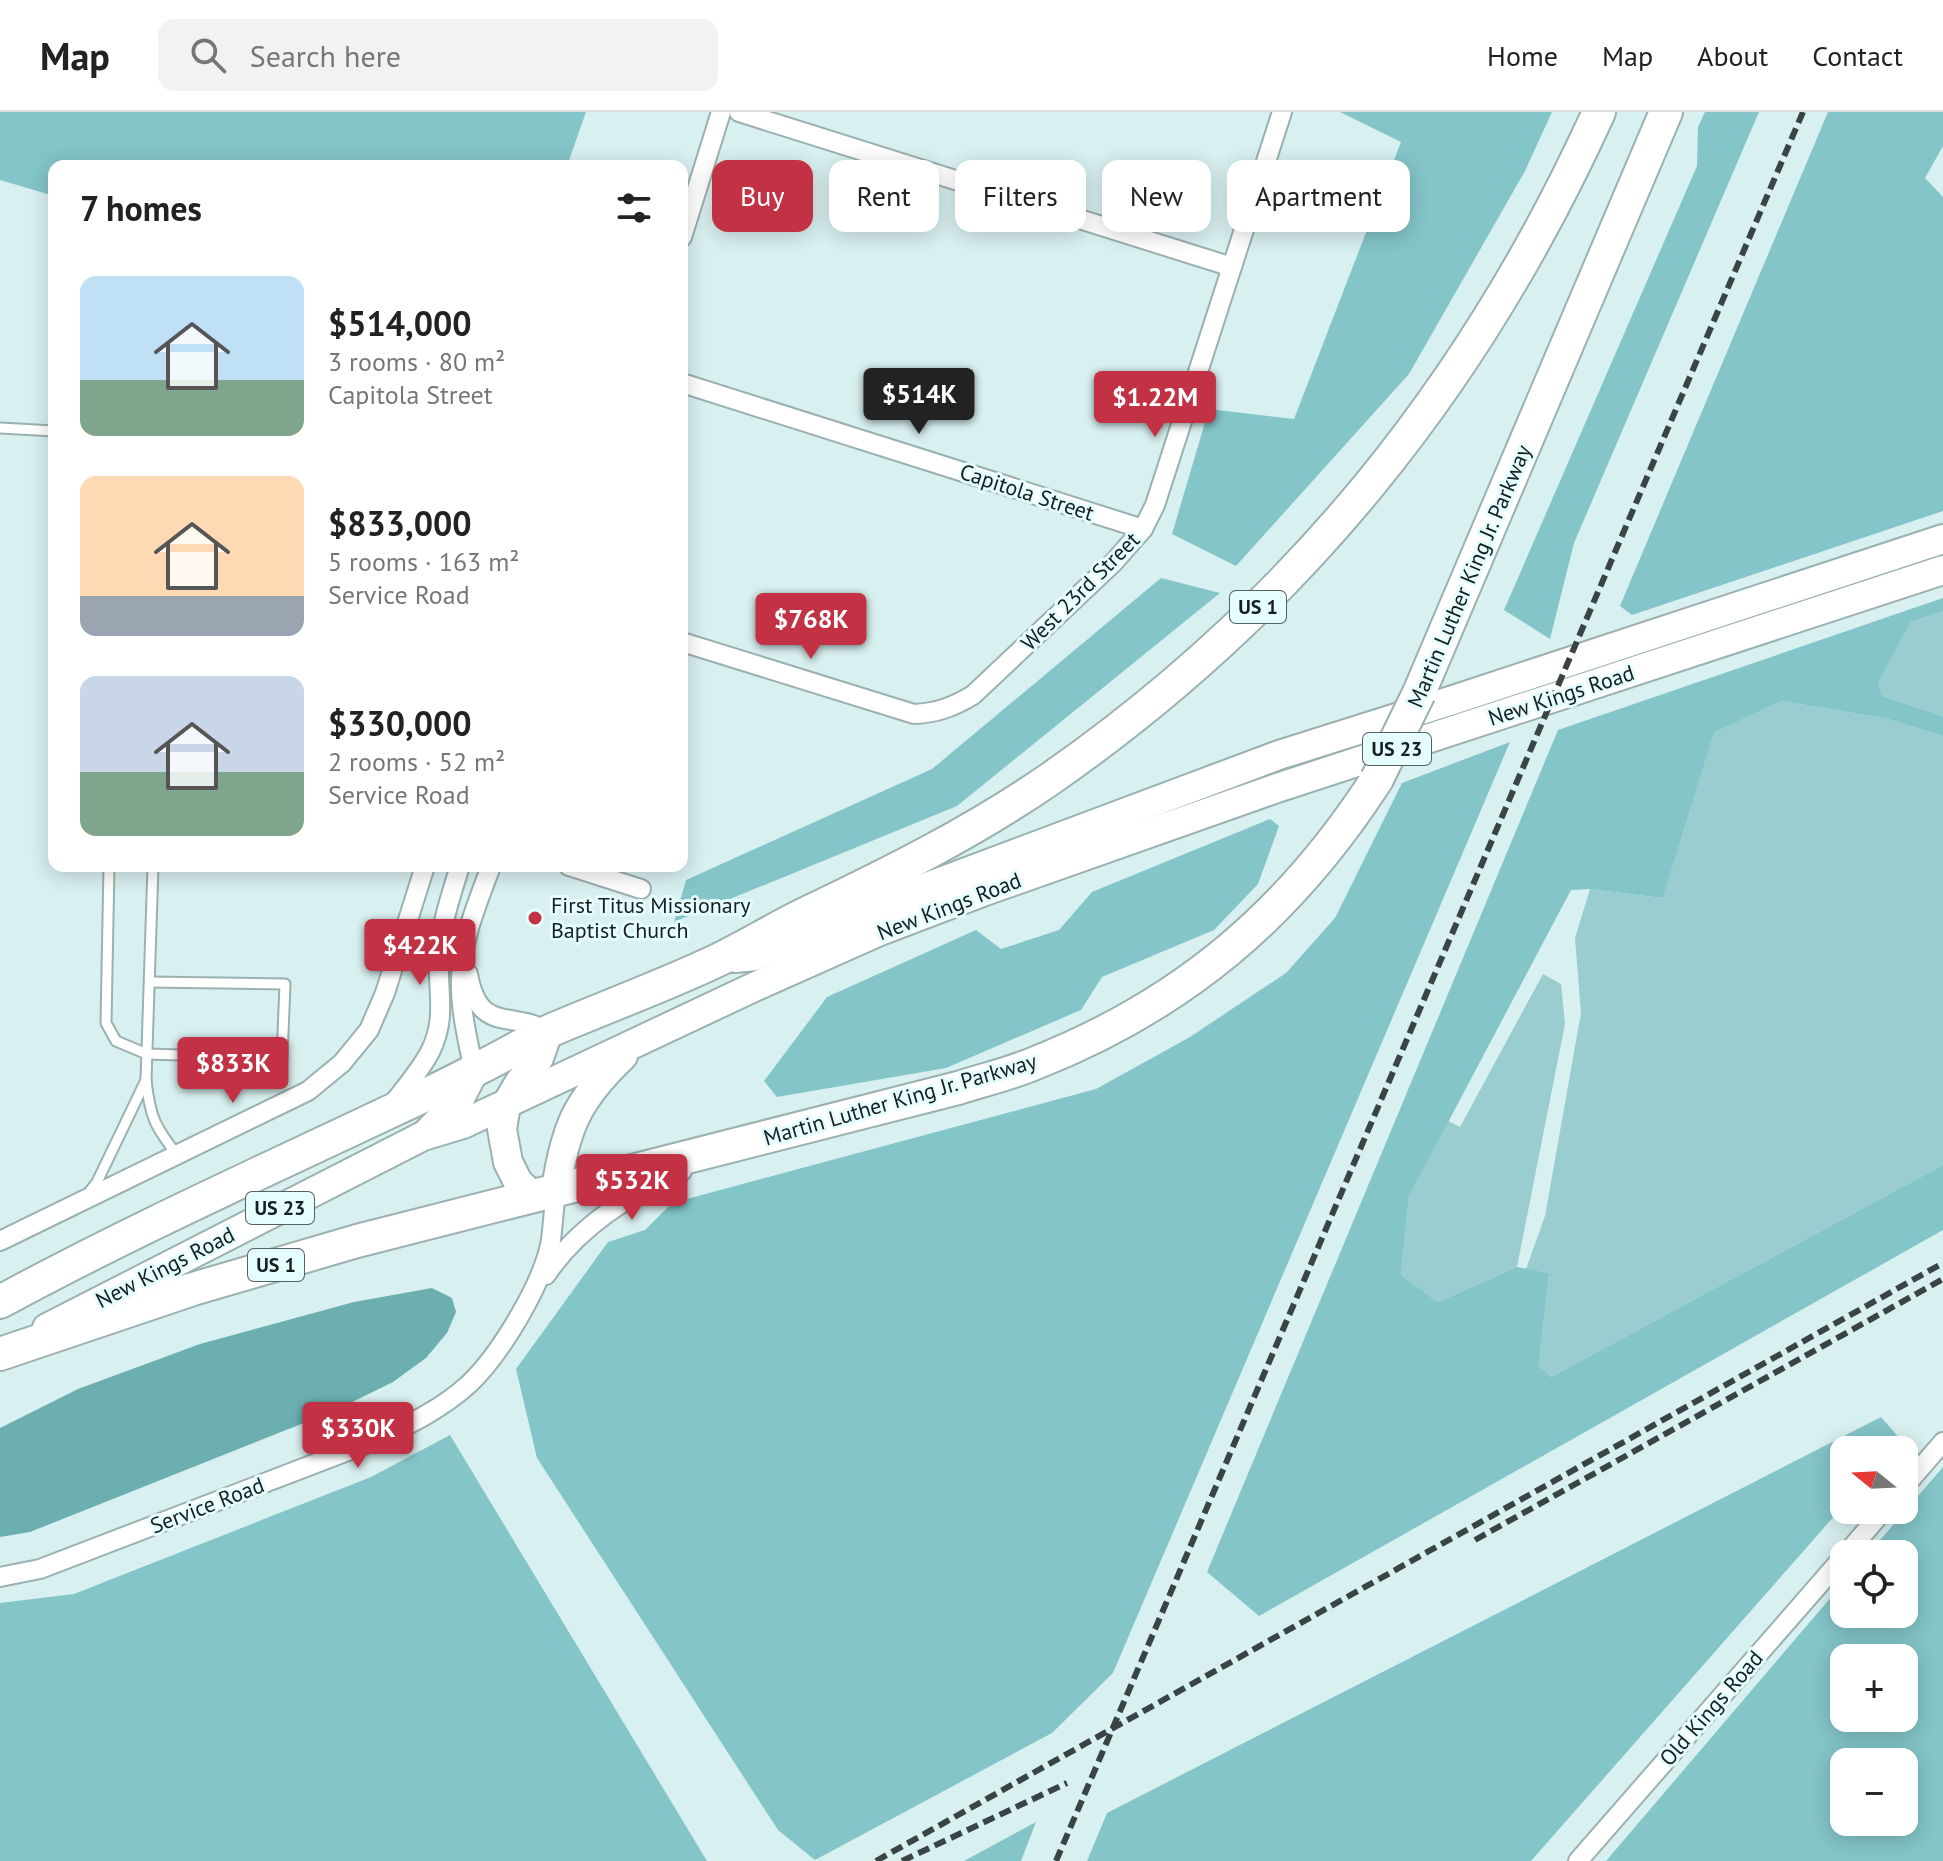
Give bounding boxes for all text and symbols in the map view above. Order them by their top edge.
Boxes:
search box [158,19,718,91]
text: Map [40,31,110,80]
icon: search [186,33,230,77]
text: Search here [250,36,401,75]
text: Home [1487,37,1558,74]
text: Map [1602,37,1653,74]
text: About [1697,37,1768,74]
text: Contact [1812,37,1903,74]
chip: Buy [712,160,813,232]
chip: Rent [829,160,939,232]
chip: Filters [955,160,1086,232]
chip: New [1102,160,1211,232]
chip: Apartment [1227,160,1410,232]
text: 7 homes [80,186,202,230]
icon: filters [612,186,656,230]
text: $514,000 [328,301,472,345]
icon: home [144,308,240,404]
text: 3 rooms · 80 m² [328,345,505,378]
pin: $514K [863,368,975,436]
pin: $1.22M [1090,371,1220,439]
text: $514K [881,377,957,410]
text: Capitola Street [328,378,493,411]
text: $1.22M [1112,380,1198,413]
street label: Martin Luther King Jr. Parkway [1401,440,1537,712]
street label: Capitola Street [956,457,1098,527]
text: $833,000 [328,501,472,545]
icon: home [144,508,240,604]
street label: West 23rd Street [1015,525,1146,656]
text: 5 rooms · 163 m² [328,545,520,578]
text: Service Road [328,578,470,611]
road number: US 1 [1230,591,1286,623]
pin: $768K [755,593,867,661]
text: $768K [773,602,849,635]
street label: New Kings Road [1484,658,1638,732]
text: $330,000 [328,701,472,745]
icon: home [144,708,240,804]
road number: US 23 [1363,733,1431,765]
text: 2 rooms · 52 m² [328,745,505,778]
text: Service Road [328,778,470,811]
street label: New Kings Road [873,866,1025,946]
place label: First Titus Missionary Baptist Church [551,891,751,944]
marker: First Titus Missionary Baptist Church [526,909,544,927]
pin: $422K [364,919,476,987]
text: $422K [382,928,458,961]
pin: $833K [177,1037,289,1105]
text: $833K [195,1046,271,1079]
street label: Martin Luther King Jr. Parkway [760,1046,1040,1151]
pin: $532K [576,1154,688,1222]
text: $532K [594,1163,670,1196]
road number: US 23 [246,1192,314,1224]
street label: New Kings Road [91,1220,239,1314]
road number: US 1 [248,1249,304,1281]
pin: $330K [302,1402,414,1470]
text: $330K [320,1411,396,1444]
north arrow [1830,1436,1918,1524]
map controls [1830,1436,1918,1836]
street label: Service Road [146,1470,268,1540]
button: locate [1830,1540,1918,1628]
street label: Old Kings Road [1653,1644,1769,1772]
button: + [1830,1644,1918,1732]
button: − [1830,1748,1918,1836]

